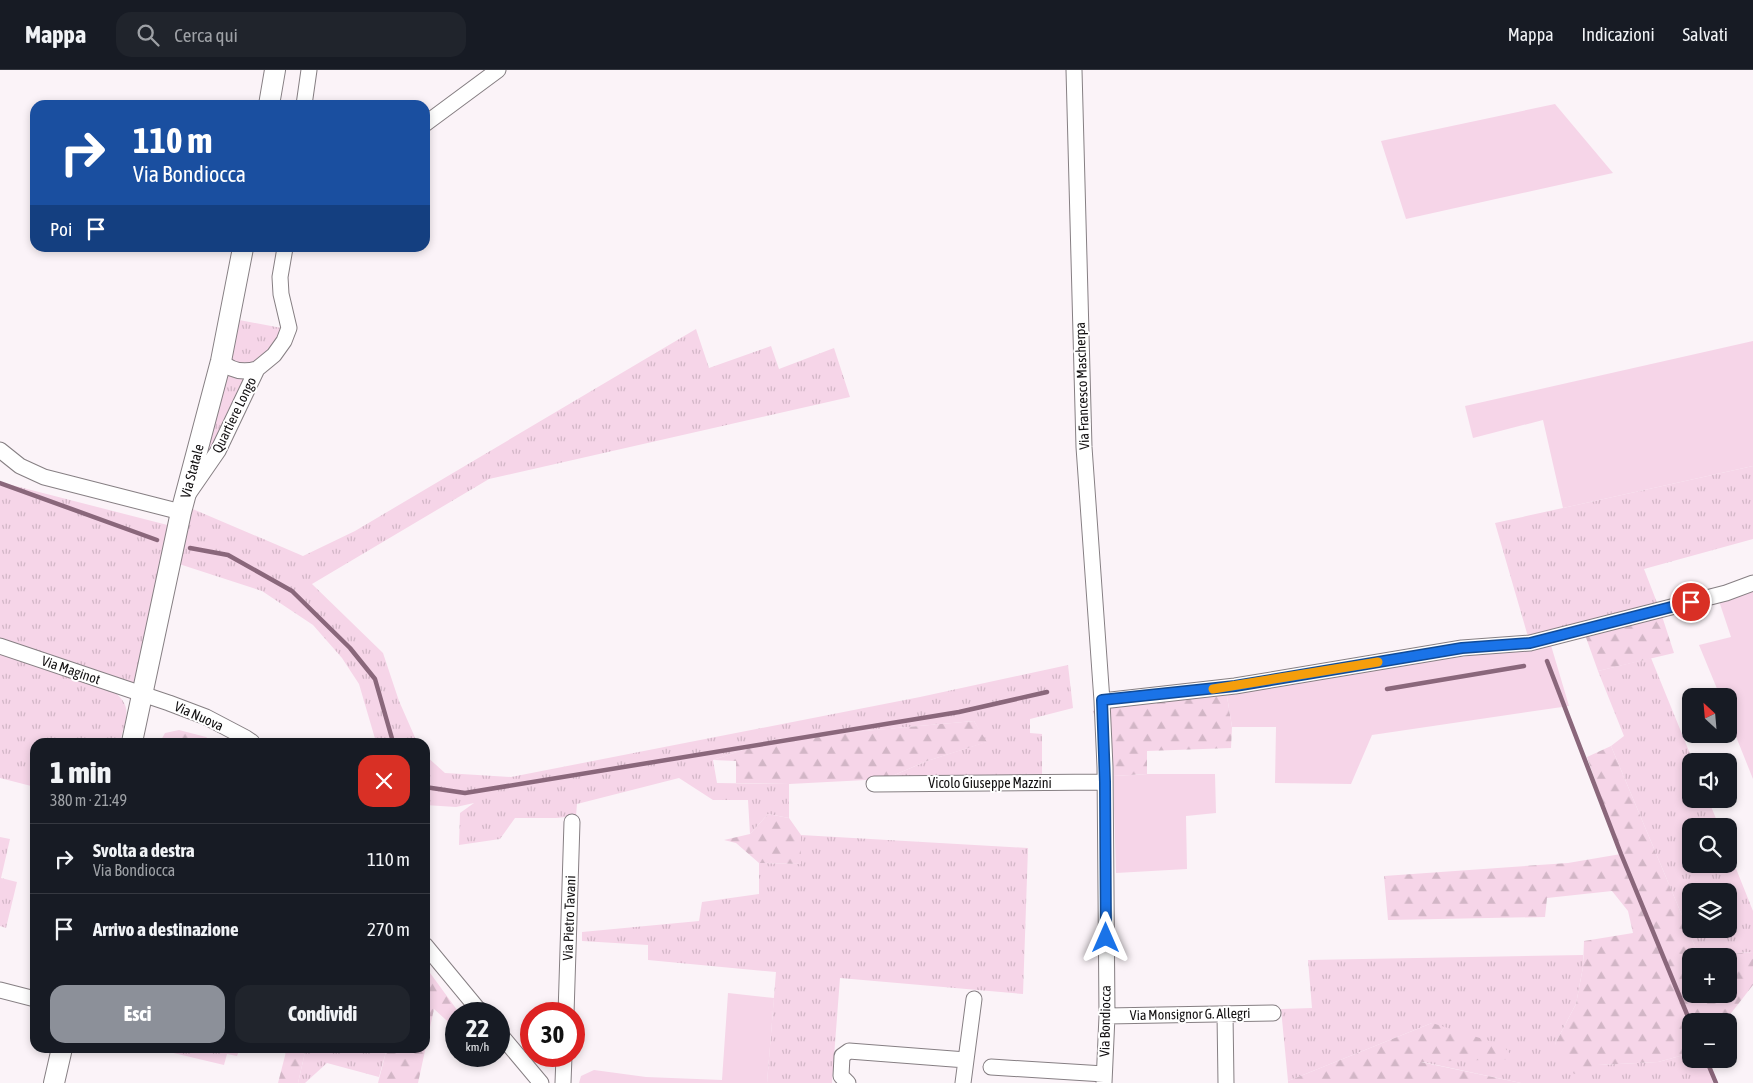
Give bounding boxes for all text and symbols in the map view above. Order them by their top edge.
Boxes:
search box [116,12,466,57]
text: Mappa [25,21,86,48]
icon: search [134,21,162,49]
text: Cerca qui [174,24,238,46]
text: Mappa [1508,24,1554,45]
text: Indicazioni [1582,24,1655,45]
text: Salvati [1683,24,1728,45]
icon: right [50,120,115,185]
text: 110 m [133,120,212,160]
text: Via Bondiocca [133,161,246,187]
icon: arrive [82,215,110,243]
text: Poi [50,218,72,240]
street label: Via Francesco Mascherpa [1072,322,1092,450]
street label: Quartiere Longo [209,374,259,456]
street label: Via Statale [177,442,207,500]
pin [1670,581,1712,623]
icon: arrive [1677,588,1705,616]
street label: Via Maginot [40,652,102,688]
north arrow [1682,688,1738,742]
map controls [1682,688,1737,1068]
street label: Via Nuova [172,698,226,734]
button: sound [1682,753,1737,808]
text: 1 min [50,755,111,789]
button: close [358,755,410,807]
street label: Vicolo Giuseppe Mazzini [928,775,1052,791]
text: 380 m · 21:49 [50,791,127,809]
button: search [1682,818,1737,873]
text: Svolta a destra [93,839,195,861]
icon: right [50,845,78,873]
text: 110 m [367,848,410,870]
text: Via Bondiocca [93,861,175,879]
street label: Via Pietro Tavani [560,875,578,961]
button: layers [1682,883,1737,938]
position arrow [1079,911,1131,963]
icon: arrive [50,915,78,943]
text: Arrivo a destinazione [93,918,239,940]
text: 270 m [367,918,410,940]
button: + [1682,948,1737,1003]
button: Esci [50,985,225,1043]
button: Condividi [235,985,410,1043]
street label: Via Bondiocca [1096,985,1114,1057]
speed limit sign: 30 [520,1002,585,1067]
street label: Via Monsignor G. Allegri [1130,1005,1250,1023]
button: − [1682,1013,1737,1068]
text: 22 [466,1014,489,1042]
text: km/h [466,1040,489,1054]

